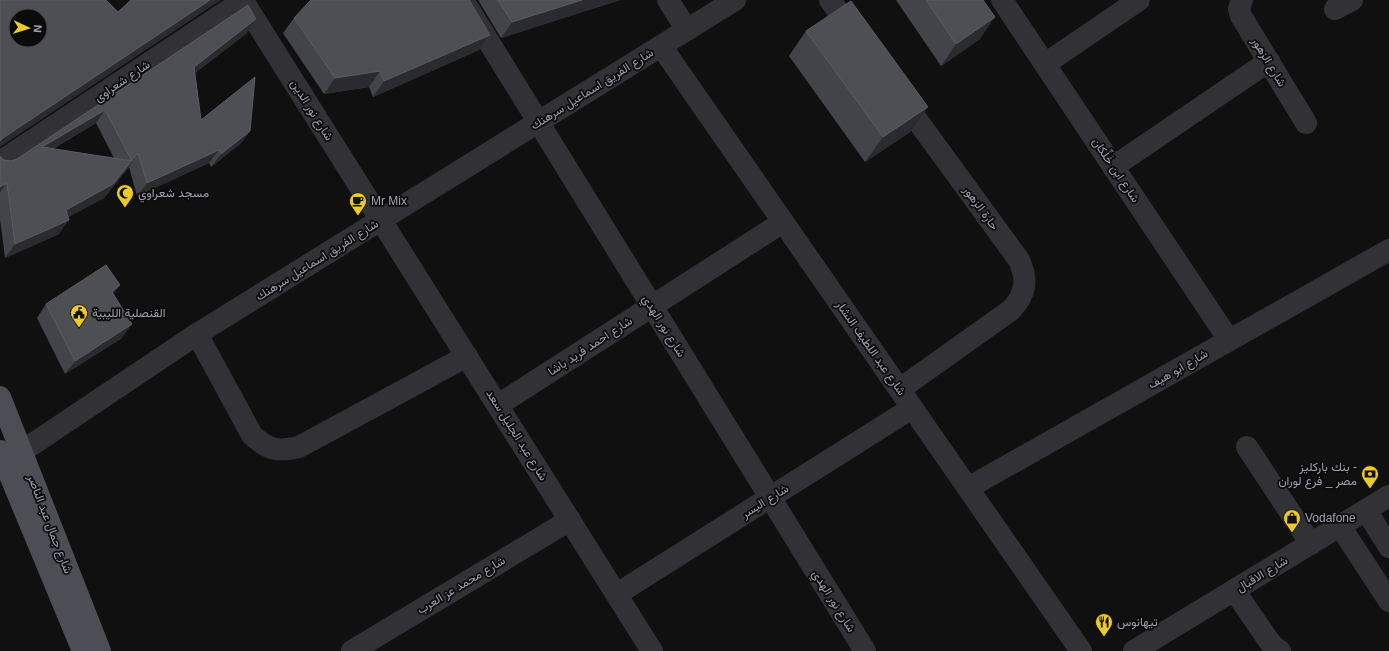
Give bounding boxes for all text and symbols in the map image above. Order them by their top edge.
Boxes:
north arrow [8,8,48,48]
text: N [32,24,44,33]
street label: شارع الزهور [1247,34,1289,90]
street label: شارع الفريق اسماعيل سرهنك [528,46,657,134]
street label: شارع شعراوى [91,57,154,106]
street label: شارع نور الدين [286,77,336,144]
street label: شارع ابن خَلِّكان [1088,134,1144,206]
street label: حارة الزهور [959,182,1002,233]
mosque icon: مسجد شعراوي [115,183,135,208]
place label: مسجد شعراوي [138,186,209,203]
cafe icon: Mr Mix [348,191,368,216]
place label: Mr Mix [371,194,407,208]
street label: شارع الفريق اسماعيل سرهنك [253,217,382,305]
street label: شارع نور الهدي [637,292,689,361]
street label: شارع عبد اللطيف النشار [831,297,909,399]
public building icon: القنصلية الليبية [69,303,89,328]
place label: القنصلية الليبية [92,306,165,320]
street label: شارع احمد فريد باشا [545,314,636,380]
street label: شارع ابو هيف [1146,346,1211,393]
street label: شارع عبد الجليل سعد [482,387,551,484]
place label: بنك باركليز - مصر _ فرع لوران [1278,460,1357,490]
bank icon: بنك باركليز - مصر _ فرع لوران [1360,464,1380,489]
street label: شارع جمال عبد الناصر [22,472,75,576]
street label: شارع اليسر [738,481,792,523]
shop icon: Vodafone [1282,508,1302,533]
place label: Vodafone [1305,511,1356,525]
street label: شارع محمد عز العرب [414,553,509,619]
street label: شارع الاقبال [1234,553,1291,597]
street label: شارع نور الهدي [807,567,859,636]
restaurant icon: تيهانوس [1094,612,1114,637]
place label: تيهانوس [1117,615,1158,630]

